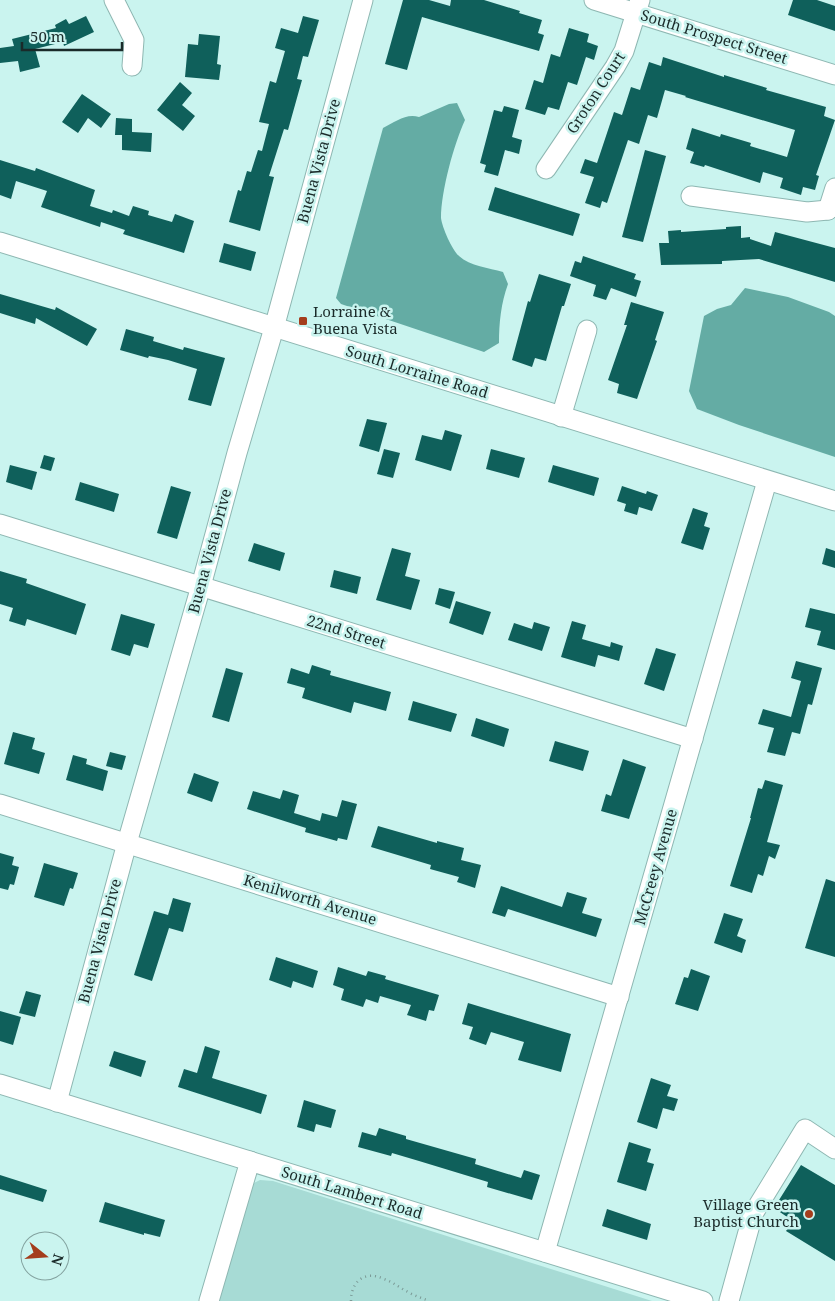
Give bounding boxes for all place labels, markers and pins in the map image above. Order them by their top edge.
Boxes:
place label: Lorraine & Buena Vista [313,301,398,338]
marker: Lorraine & Buena Vista [297,315,309,327]
place label: Village Green Baptist Church [693,1194,799,1231]
marker: Village Green Baptist Church [803,1208,815,1220]

